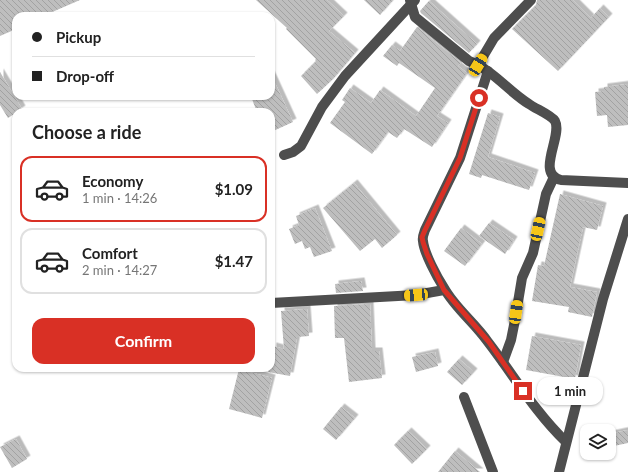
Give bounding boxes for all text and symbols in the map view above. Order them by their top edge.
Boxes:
text: Pickup [56,28,101,46]
car [467,52,489,78]
text: Drop-off [56,67,114,85]
route start [470,89,488,107]
text: Choose a ride [32,121,141,143]
icon: car [34,171,70,207]
text: Economy [82,172,143,190]
text: $1.09 [215,180,253,198]
text: 1 min · 14:26 [82,190,157,206]
car [530,216,546,242]
icon: car [34,243,70,279]
text: Comfort [82,244,138,262]
text: $1.47 [215,252,253,270]
text: 2 min · 14:27 [82,262,157,278]
car [404,288,428,302]
car [508,299,524,325]
button: Confirm [32,318,255,364]
callout: 1 min [537,377,603,405]
route end [514,382,532,400]
text: 1 min [554,383,586,399]
map controls [580,424,616,460]
button: layers [580,424,616,460]

